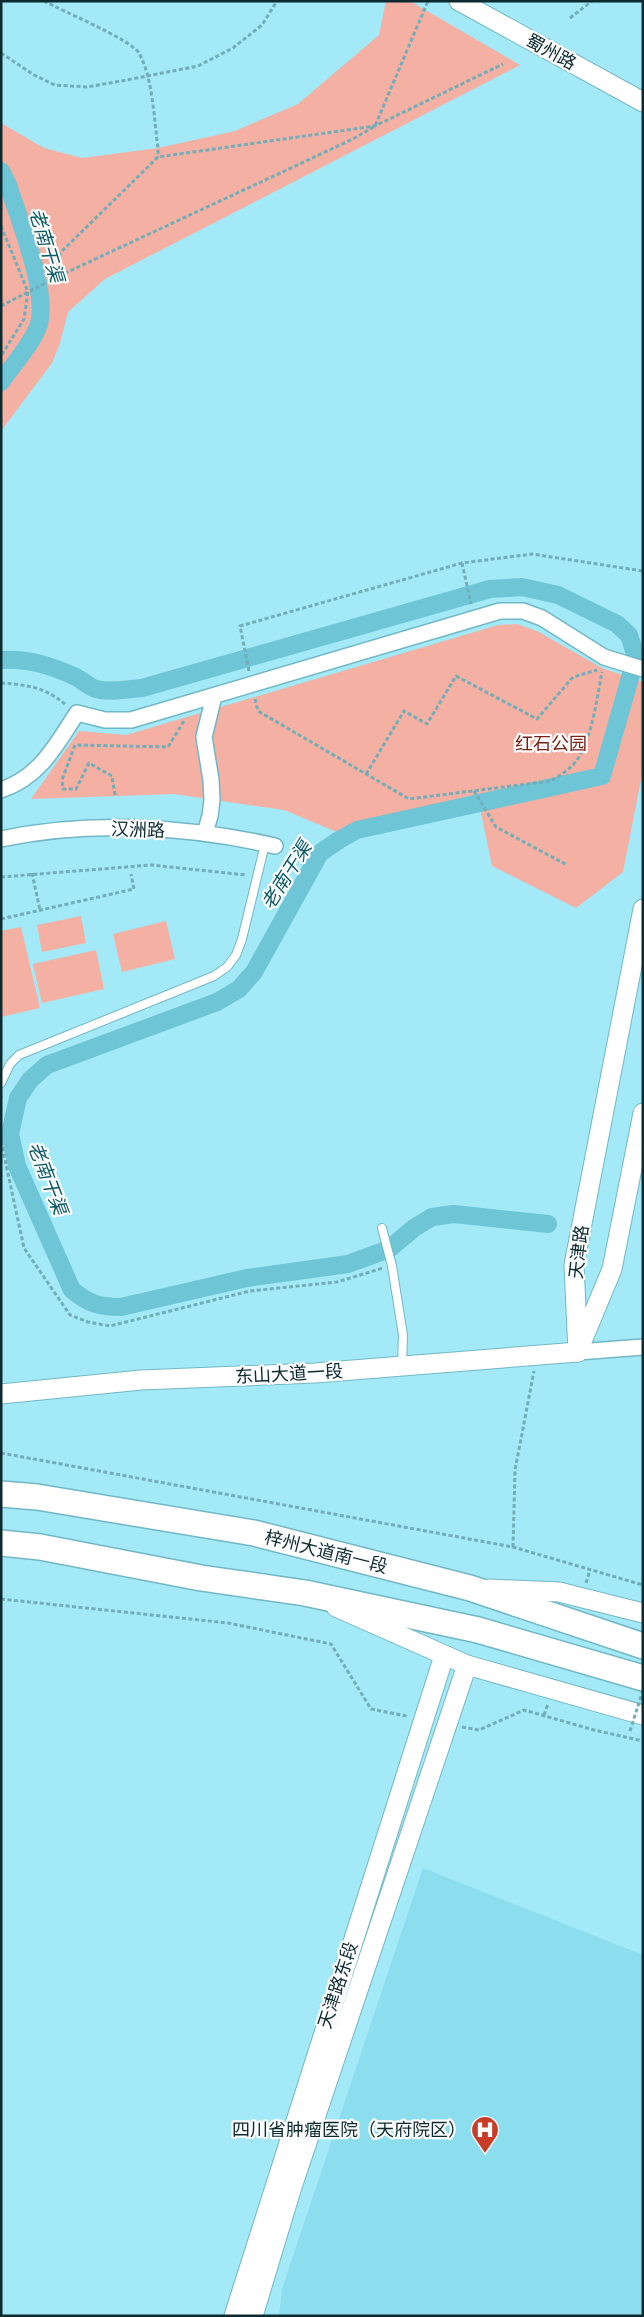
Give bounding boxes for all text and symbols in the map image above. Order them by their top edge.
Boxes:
street label: 蜀州路 [523,29,580,74]
water label: 老南干渠 [24,205,70,288]
park label: 红石公园 [515,733,587,754]
street label: 汉洲路 [111,818,165,841]
water label: 老南干渠 [257,834,318,914]
water label: 老南干渠 [23,1139,73,1221]
street label: 天津路 [565,1224,592,1280]
street label: 东山大道一段 [234,1360,343,1387]
street label: 梓州大道南一段 [262,1526,390,1577]
street label: 天津路东段 [314,1939,361,2031]
hospital icon: 四川省肿瘤医院（天府院区） [470,2115,500,2154]
place label: 四川省肿瘤医院（天府院区） [232,2119,466,2140]

